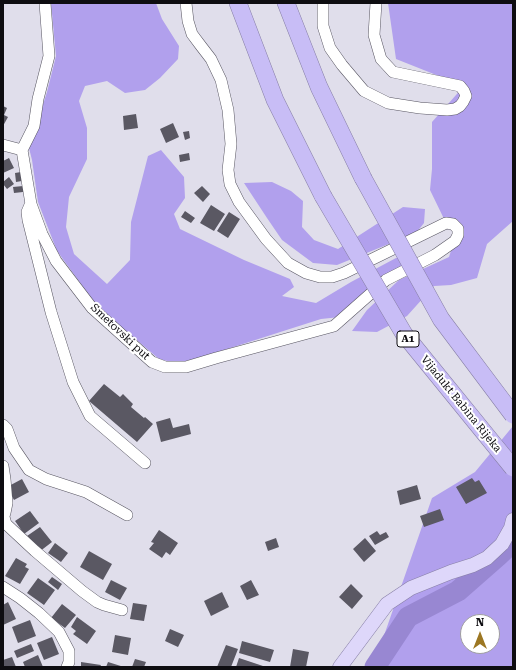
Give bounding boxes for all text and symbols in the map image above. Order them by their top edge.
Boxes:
street label: Smetovski put [88,301,152,363]
road number: A1 [397,331,419,347]
street label: Vijadukt Babina Rijeka [418,353,504,455]
north arrow [460,614,500,654]
text: N [476,616,484,629]

